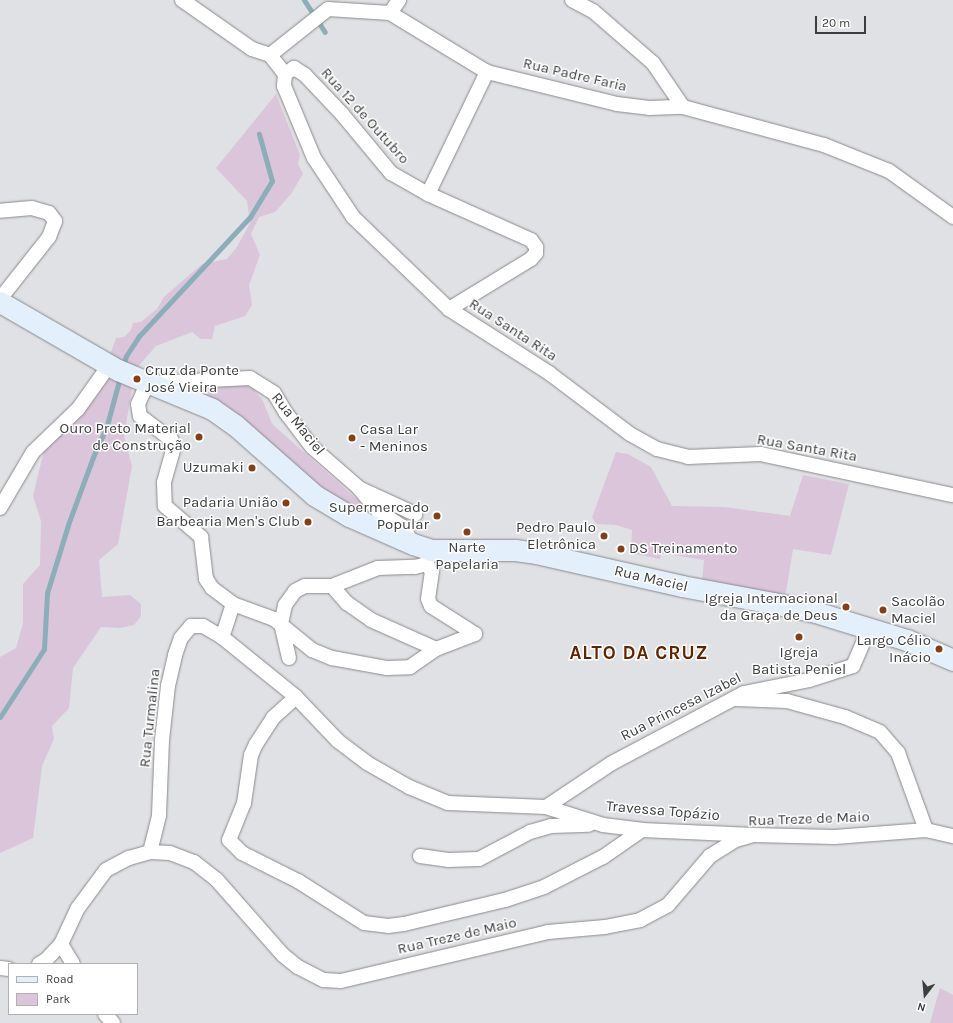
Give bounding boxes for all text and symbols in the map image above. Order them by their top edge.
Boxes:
scale bar [817,8,868,34]
text: 20 m [822,16,850,30]
street label: Rua Padre Faria [521,54,629,96]
street label: Rua 12 de Outubro [317,64,413,168]
street label: Rua Santa Rita [466,295,560,365]
place label: Cruz da Ponte José Vieira [145,361,239,396]
marker: Cruz da Ponte José Vieira [132,374,142,384]
street label: Rua Maciel [267,389,329,459]
place label: Ouro Preto Material de Construção [60,419,191,454]
place label: Casa Lar - Meninos [360,420,428,455]
street label: Rua Santa Rita [755,430,859,466]
marker: Ouro Preto Material de Construção [194,432,204,442]
marker: Casa Lar - Meninos [347,433,357,443]
place label: Uzumaki [183,459,244,477]
marker: Uzumaki [247,463,257,473]
place label: Padaria União [183,494,278,512]
marker: Padaria União [281,498,291,508]
place label: Supermercado Popular [329,498,429,533]
marker: Supermercado Popular [432,511,442,521]
place label: Barbearia Men's Club [156,513,300,531]
marker: Barbearia Men's Club [303,517,313,527]
place label: Pedro Paulo Eletrônica [516,518,596,553]
marker: Narte Papelaria [462,527,472,537]
marker: Pedro Paulo Eletrônica [599,531,609,541]
place label: Narte Papelaria [435,538,499,573]
place label: DS Treinamento [629,540,737,558]
marker: DS Treinamento [616,544,626,554]
street label: Rua Maciel [612,562,690,596]
place label: Igreja Internacional da Graça de Deus [704,589,838,624]
place label: Sacolão Maciel [891,592,945,627]
marker: Igreja Internacional da Graça de Deus [841,602,851,612]
marker: Sacolão Maciel [878,605,888,615]
place label: Largo Célio Inácio [857,631,931,666]
marker: Igreja Batista Peniel [794,632,804,642]
district label: ALTO DA CRUZ [569,643,709,665]
place label: Igreja Batista Peniel [752,643,846,678]
marker: Largo Célio Inácio [934,644,944,654]
street label: Rua Turmalina [136,668,164,768]
street label: Rua Princesa Izabel [618,669,744,745]
street label: Travessa Topázio [605,797,721,825]
street label: Rua Treze de Maio [748,808,870,830]
street label: Rua Treze de Maio [396,914,518,958]
legend [8,963,138,1015]
text: Road [46,972,74,986]
north arrow [905,975,945,1015]
text: Park [46,992,70,1006]
text: N [916,1000,927,1014]

